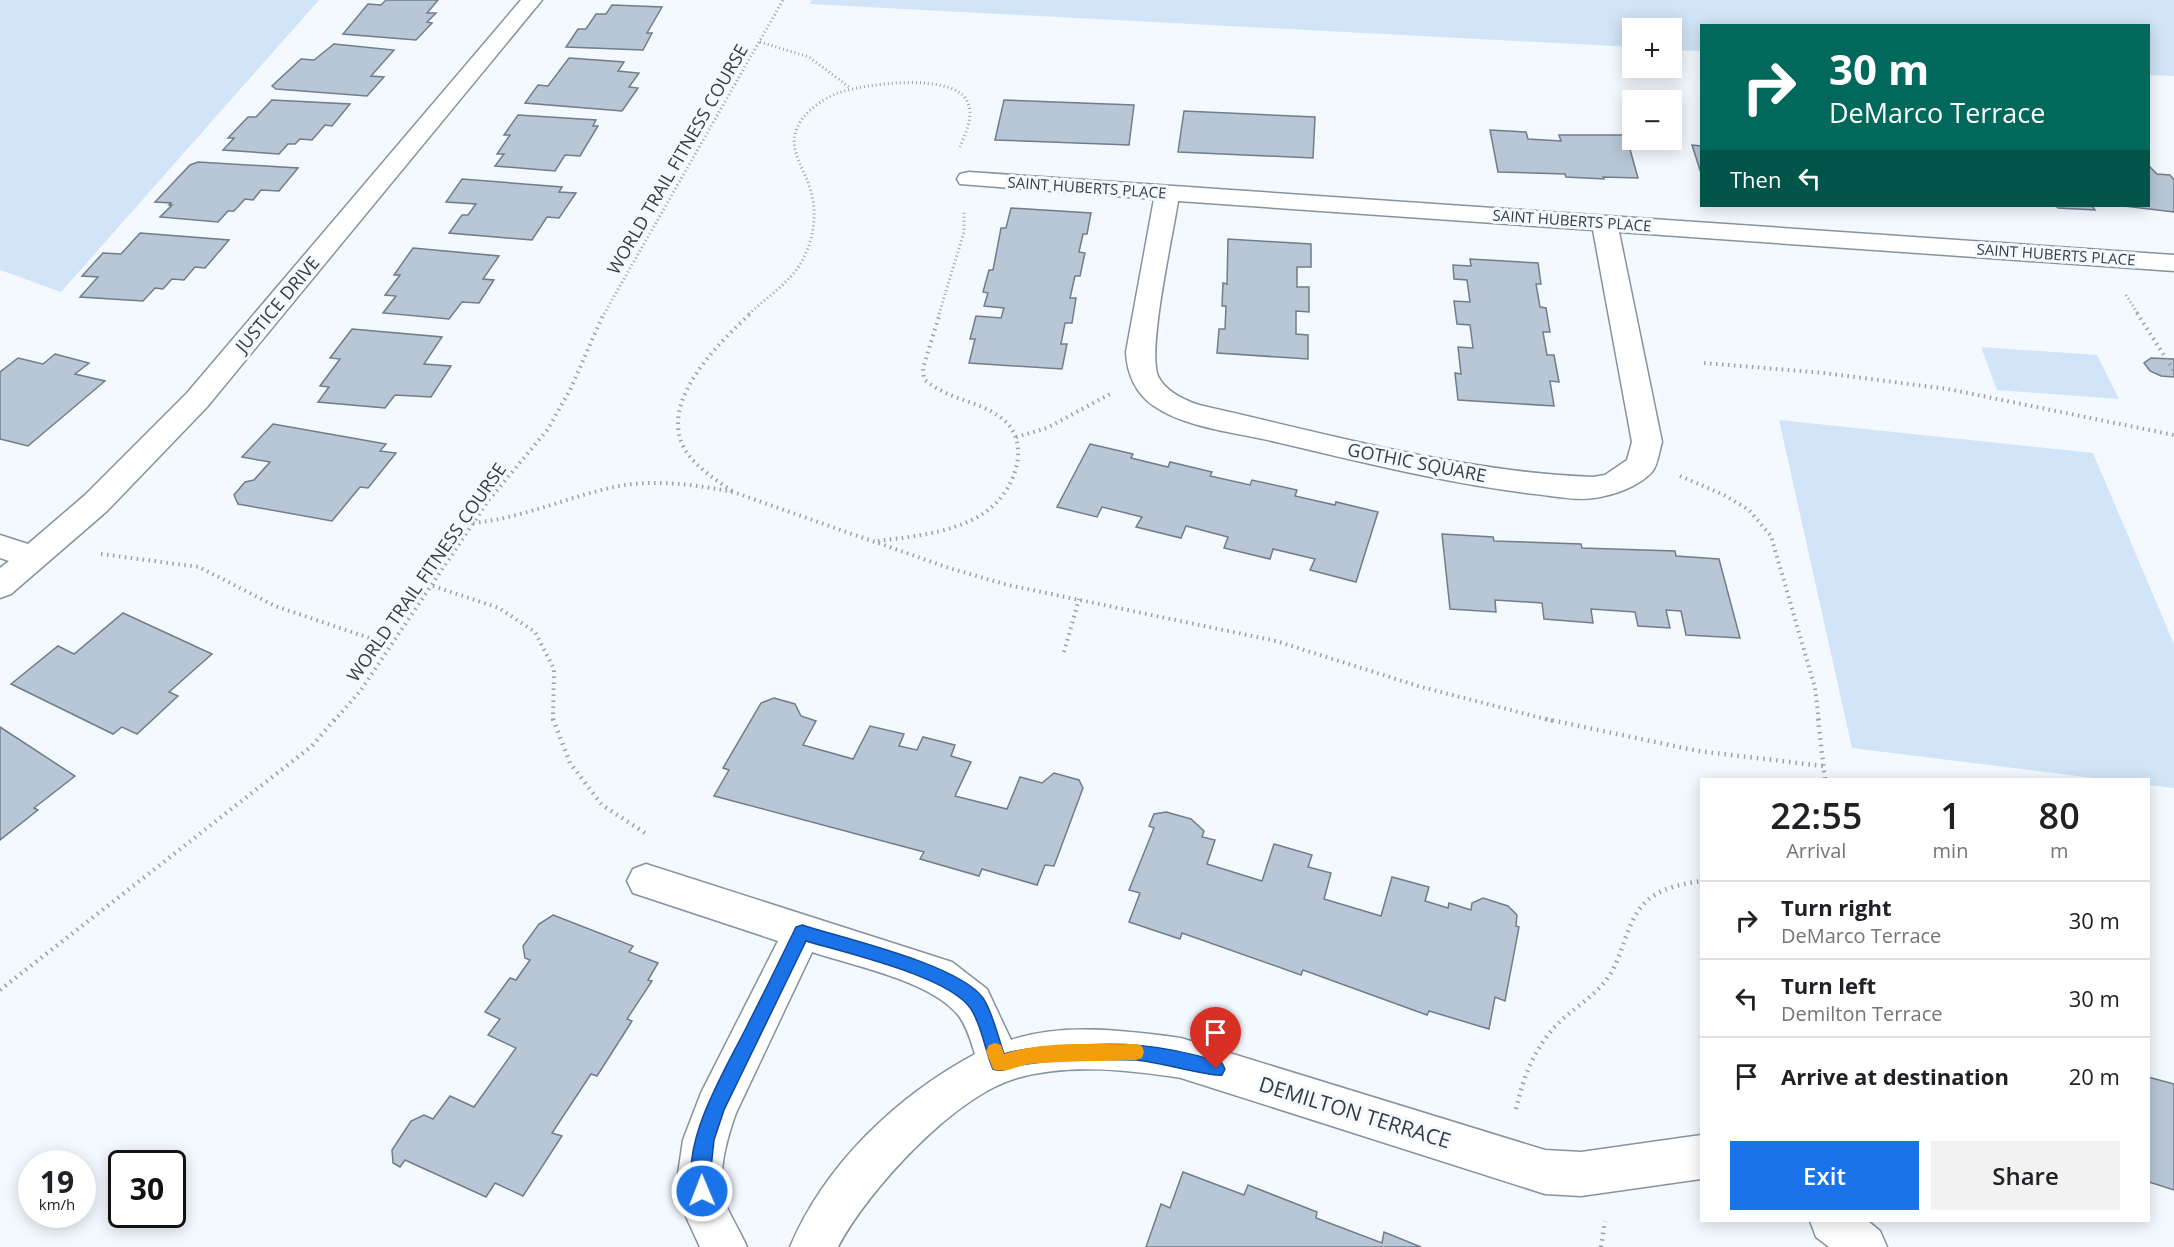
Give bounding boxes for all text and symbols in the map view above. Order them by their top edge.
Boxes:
map controls [1622,18,1682,150]
button: + [1622,18,1682,78]
street label: WORLD TRAIL FITNESS COURSE [601,40,753,278]
text: 30 m [1829,40,1929,97]
icon: right [1730,48,1808,126]
button: − [1622,90,1682,150]
text: DeMarco Terrace [1829,94,2045,131]
icon: left [1793,162,1826,195]
text: Then [1730,164,1781,194]
street label: SAINT HUBERTS PLACE [1007,171,1167,203]
street label: SAINT HUBERTS PLACE [1492,204,1652,236]
street label: SAINT HUBERTS PLACE [1976,238,2136,270]
street label: JUSTICE DRIVE [228,251,324,359]
street label: GOTHIC SQUARE [1346,437,1488,487]
street label: WORLD TRAIL FITNESS COURSE [341,458,511,686]
text: 22:55 [1770,791,1862,840]
text: 1 [1940,791,1961,840]
text: 80 [2039,791,2080,840]
text: Arrival [1786,837,1846,864]
text: min [1933,837,1968,864]
text: m [2050,837,2068,864]
text: Turn right [1781,892,1892,922]
icon: right [1730,904,1763,937]
text: 30 m [2069,905,2120,935]
text: DeMarco Terrace [1781,922,1941,949]
text: Turn left [1781,970,1876,1000]
icon: left [1730,982,1763,1015]
text: 30 m [2069,983,2120,1013]
text: Demilton Terrace [1781,1000,1943,1027]
pin [1190,1007,1241,1069]
icon: arrive [1199,1016,1232,1049]
icon: arrive [1730,1060,1763,1093]
text: Arrive at destination [1781,1061,2009,1091]
text: 20 m [2069,1061,2120,1091]
street label: DEMILTON TERRACE [1256,1070,1454,1154]
button: Exit [1730,1141,1919,1210]
button: Share [1931,1141,2120,1210]
speed limit sign: 30 [108,1150,186,1228]
position arrow [670,1159,734,1223]
text: 19 [40,1161,74,1202]
text: km/h [39,1194,75,1214]

